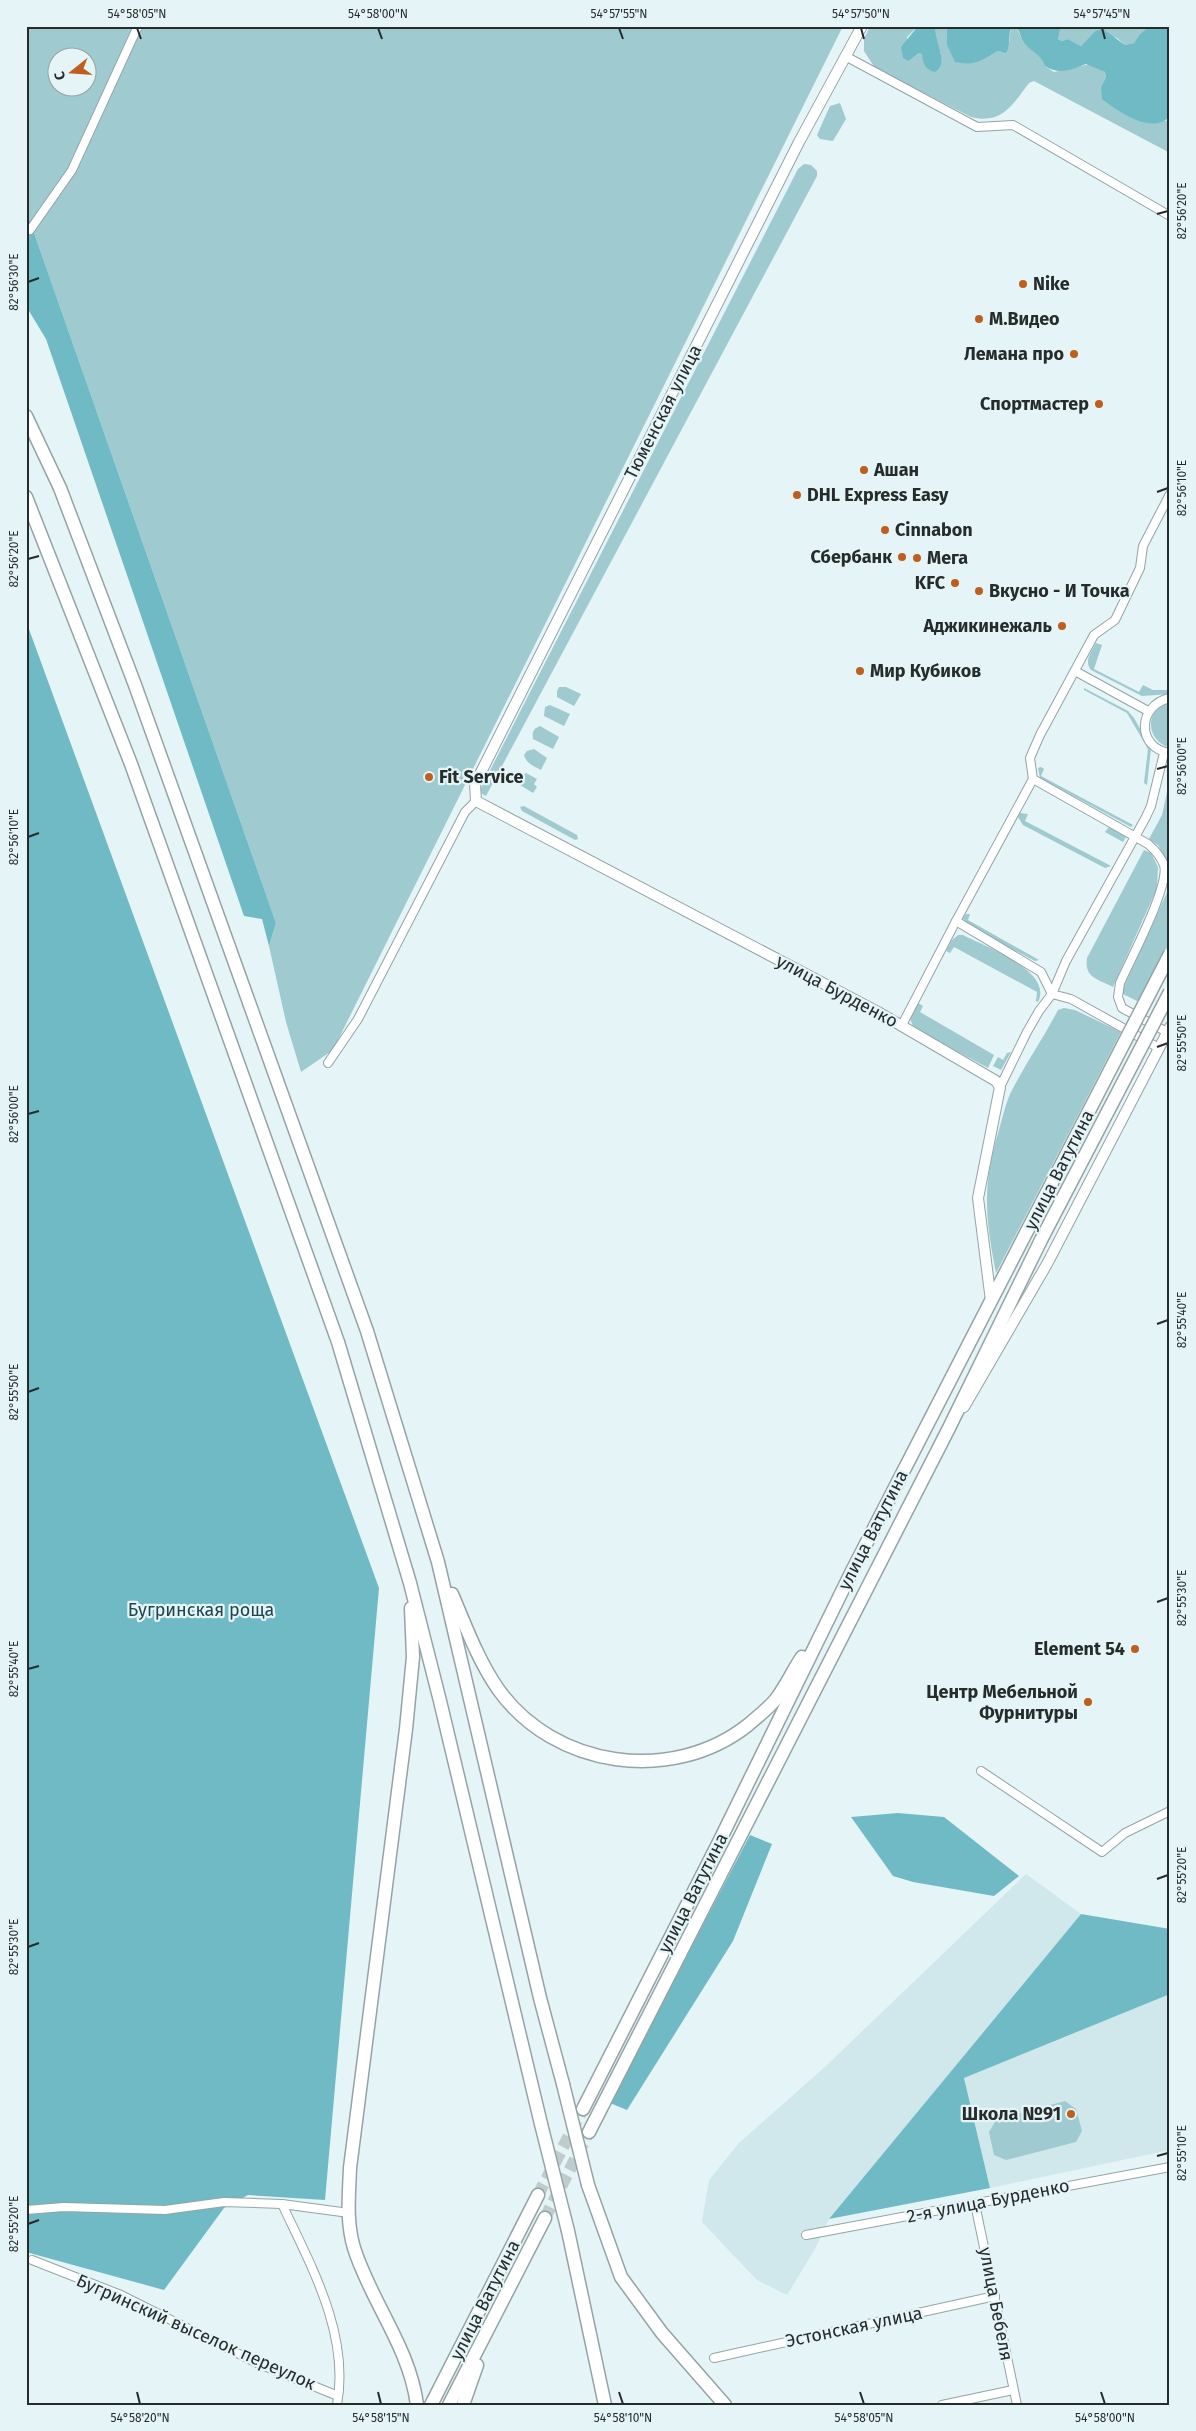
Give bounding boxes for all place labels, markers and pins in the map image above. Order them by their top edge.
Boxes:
place label: Nike [1033,273,1070,295]
marker: Nike [1017,278,1029,290]
place label: М.Видео [989,308,1060,330]
marker: М.Видео [973,313,985,325]
place label: Лемана про [964,343,1064,365]
marker: Лемана про [1068,348,1080,360]
place label: Спортмастер [980,393,1089,415]
marker: Спортмастер [1093,398,1105,410]
place label: Ашан [873,459,919,481]
marker: Ашан [858,464,870,476]
place label: DHL Express Easy [807,484,949,506]
marker: DHL Express Easy [791,489,803,501]
place label: Cinnabon [895,519,973,541]
marker: Cinnabon [879,524,891,536]
place label: Сбербанк [811,546,892,568]
place label: Мега [927,547,968,569]
marker: Сбербанк [896,551,908,563]
marker: Мега [911,552,923,564]
place label: KFC [915,572,946,594]
marker: KFC [949,577,961,589]
place label: Вкусно - И Точка [989,580,1130,602]
marker: Вкусно - И Точка [973,585,985,597]
place label: Аджикинежаль [922,615,1053,637]
marker: Аджикинежаль [1056,620,1068,632]
place label: Мир Кубиков [870,660,981,682]
marker: Мир Кубиков [854,665,866,677]
place label: Fit Service [439,766,524,788]
marker: Fit Service [423,771,435,783]
place label: Element 54 [1034,1638,1125,1660]
marker: Element 54 [1129,1643,1141,1655]
place label: Центр Мебельной Фурнитуры [926,1681,1078,1724]
marker: Центр Мебельной Фурнитуры [1082,1696,1094,1708]
place label: Школа №91 [962,2103,1061,2125]
marker: Школа №91 [1065,2108,1077,2120]

